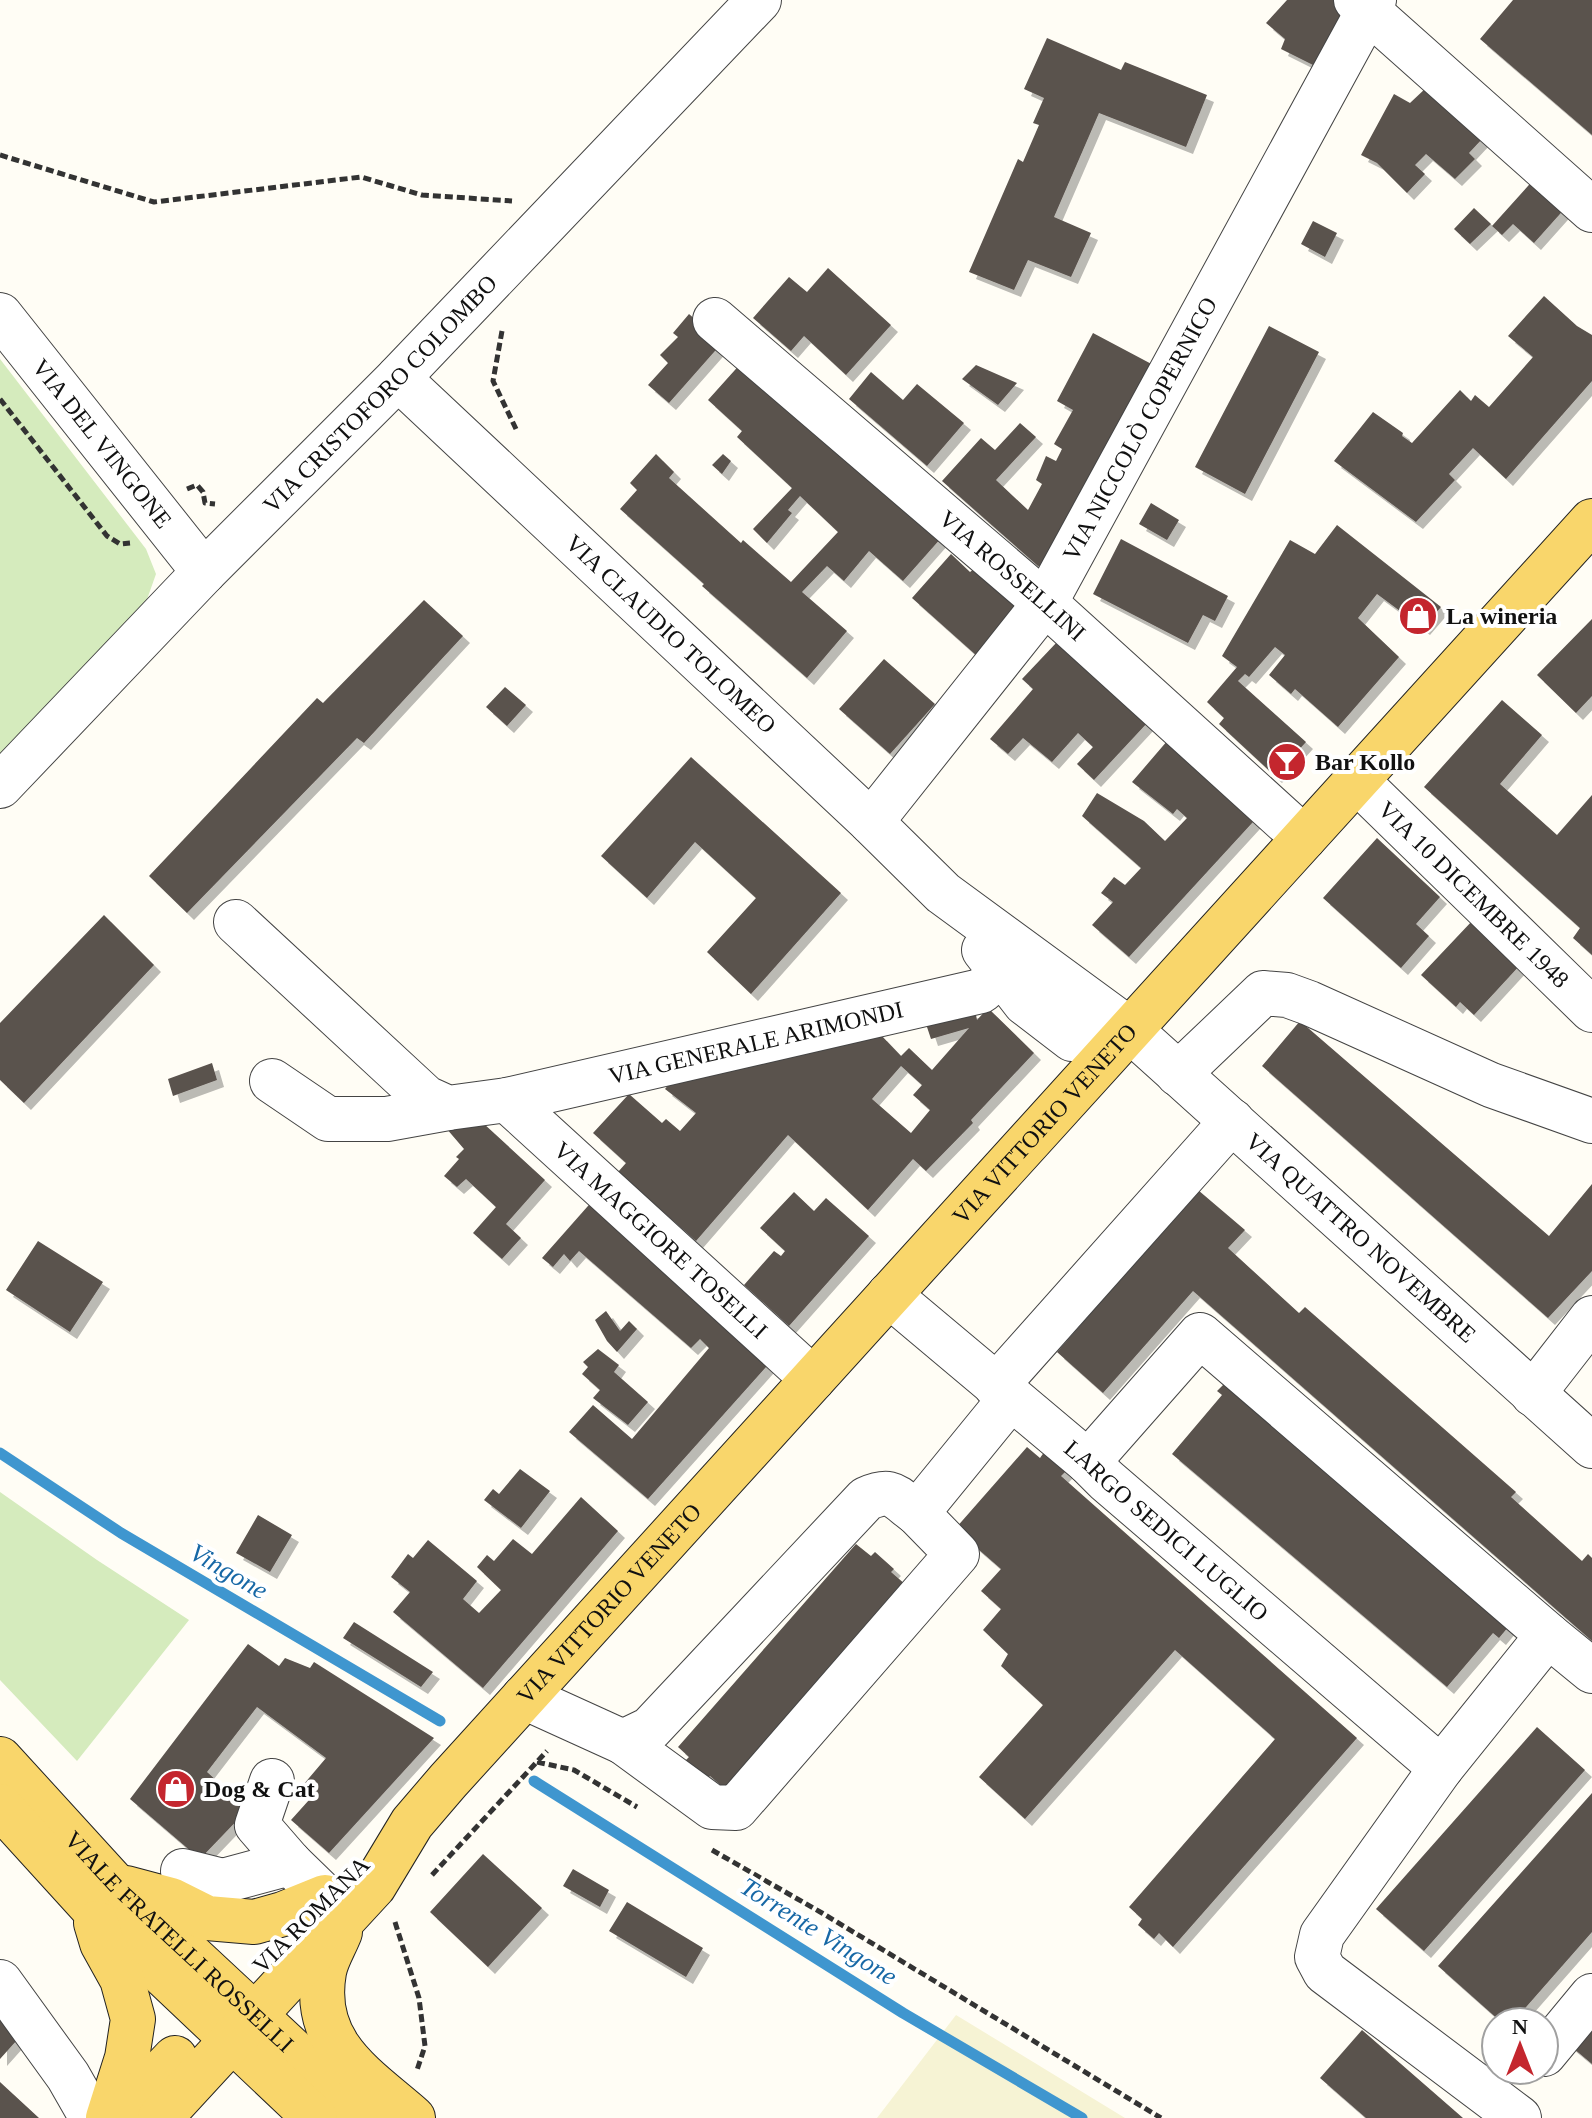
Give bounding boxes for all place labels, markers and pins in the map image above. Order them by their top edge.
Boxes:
shop icon: La wineria [1397,595,1439,637]
place label: La wineria [1446,603,1557,629]
bar icon: Bar Kollo [1266,741,1308,783]
place label: Bar Kollo [1315,749,1415,775]
shop icon: Dog & Cat [155,1768,197,1810]
place label: Dog & Cat [204,1776,315,1802]

